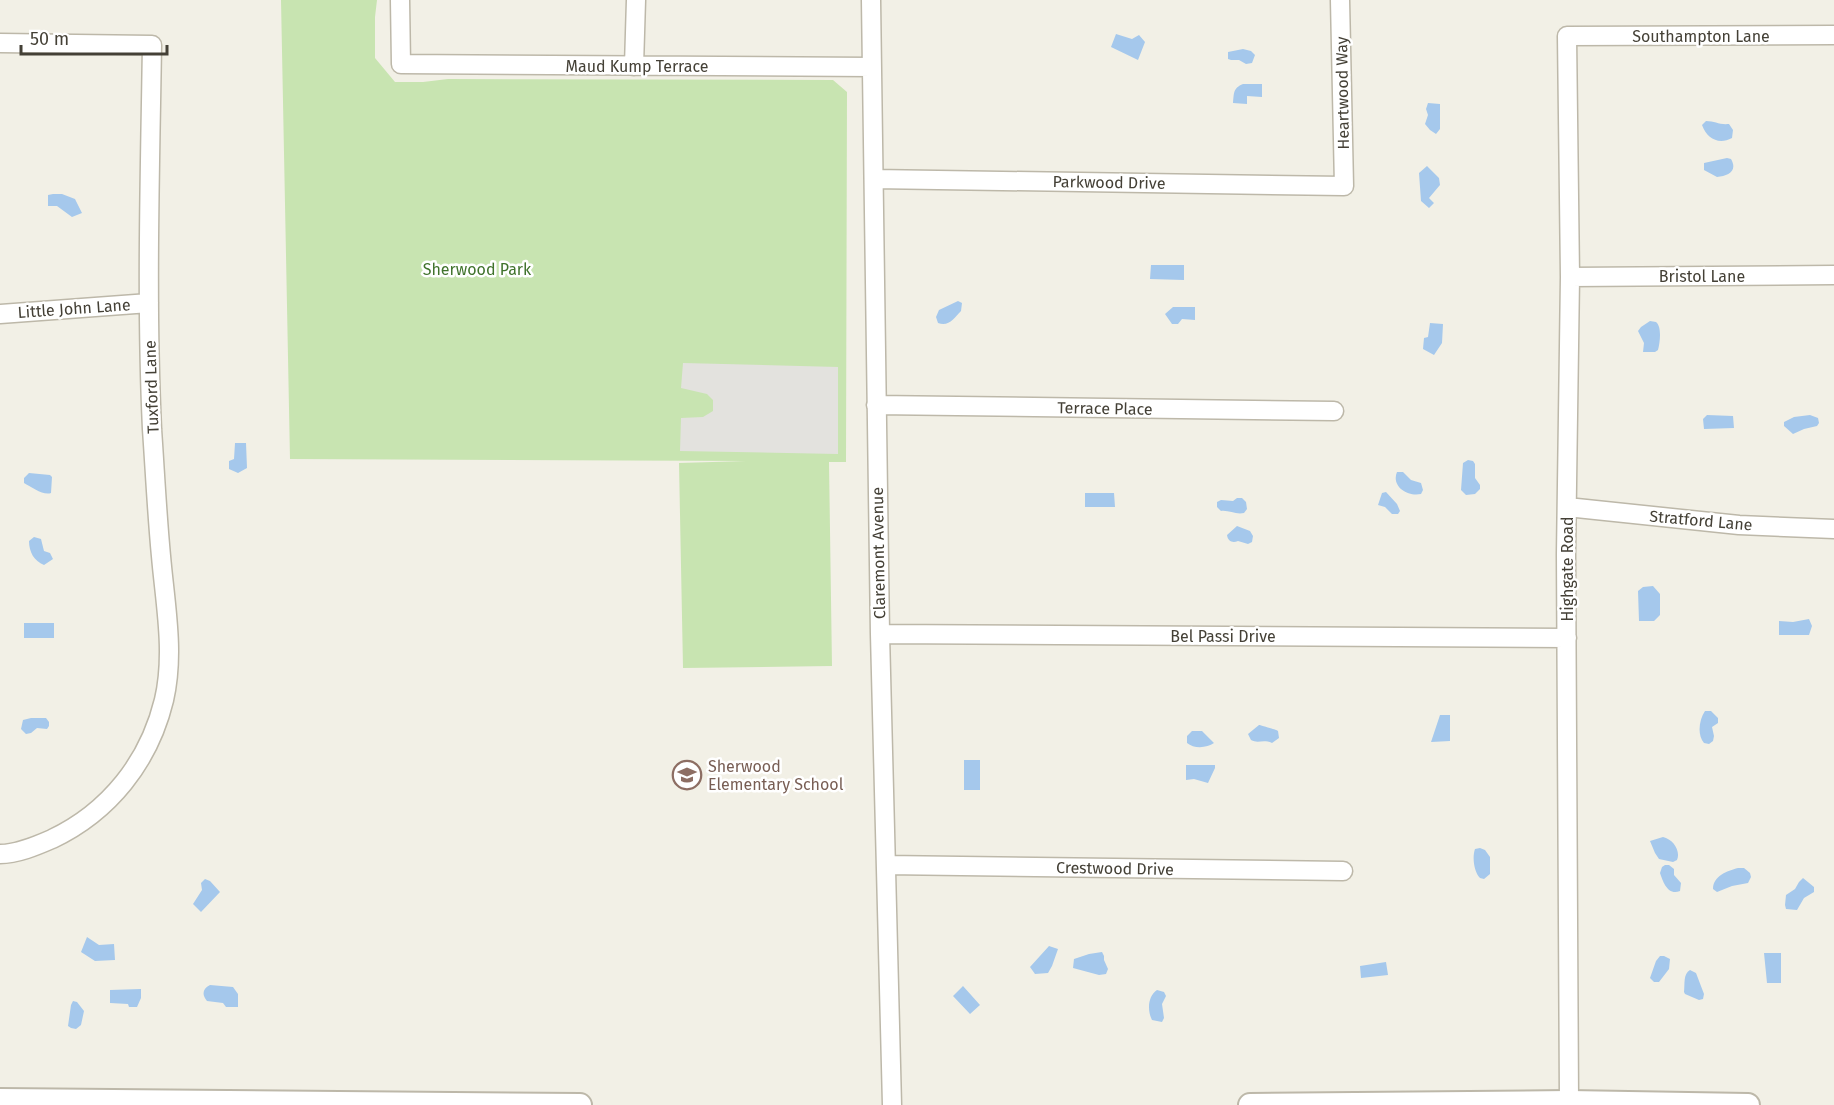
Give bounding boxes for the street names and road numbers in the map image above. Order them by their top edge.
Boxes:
street label: Southampton Lane [1632,27,1770,46]
street label: Heartwood Way [1332,36,1353,150]
street label: Maud Kump Terrace [566,57,708,76]
street label: Parkwood Drive [1052,172,1166,193]
street label: Bristol Lane [1659,267,1745,286]
street label: Little John Lane [17,295,131,322]
street label: Tuxford Lane [140,340,163,434]
street label: Terrace Place [1057,398,1153,419]
street label: Claremont Avenue [868,487,889,619]
street label: Stratford Lane [1649,507,1753,534]
street label: Highgate Road [1558,516,1577,622]
street label: Bel Passi Drive [1170,627,1276,646]
street label: Crestwood Drive [1056,858,1174,879]

